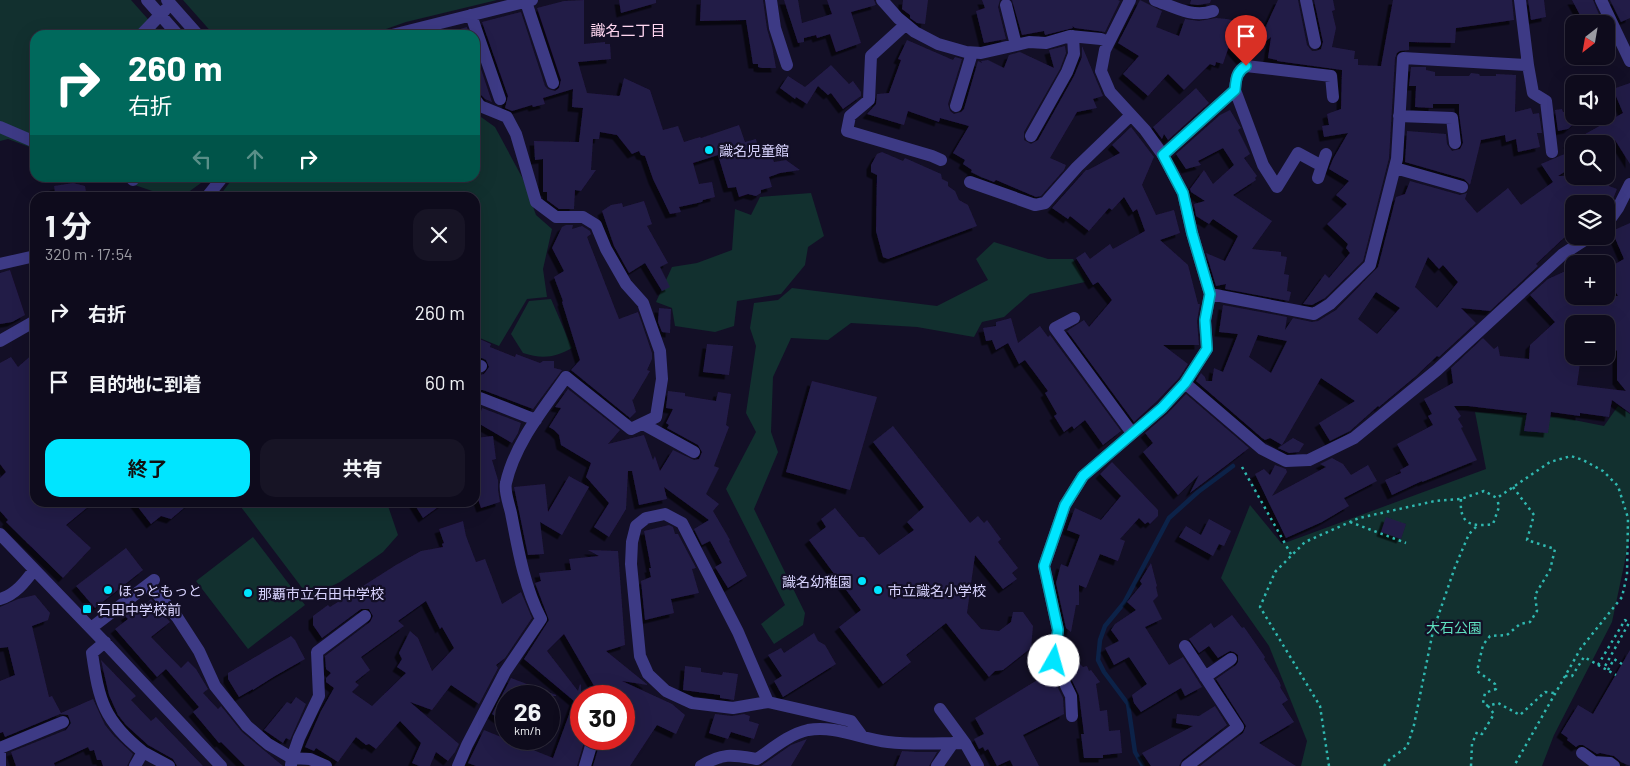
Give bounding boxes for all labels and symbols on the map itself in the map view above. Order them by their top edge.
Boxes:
pin [1225,15,1267,66]
north arrow [1565,15,1615,65]
district label: 識名二丁目 [590,21,666,39]
place label: 識名児童館 [719,142,789,159]
marker: 識名児童館 [703,144,715,156]
place label: 識名幼稚園 [782,573,852,590]
marker: 識名幼稚園 [856,575,868,587]
place label: ほっともっと [118,582,202,599]
place label: 市立識名小学校 [888,582,986,599]
marker: ほっともっと [102,584,114,596]
marker: 市立識名小学校 [872,584,884,596]
place label: 那覇市立石田中学校 [258,585,384,602]
marker: 那覇市立石田中学校 [242,587,254,599]
place label: 石田中学校前 [97,601,181,618]
marker: 石田中学校前 [81,603,93,615]
park label: 大石公園 [1426,619,1482,636]
position arrow [1027,634,1079,686]
speed limit sign: 30 [570,685,635,750]

